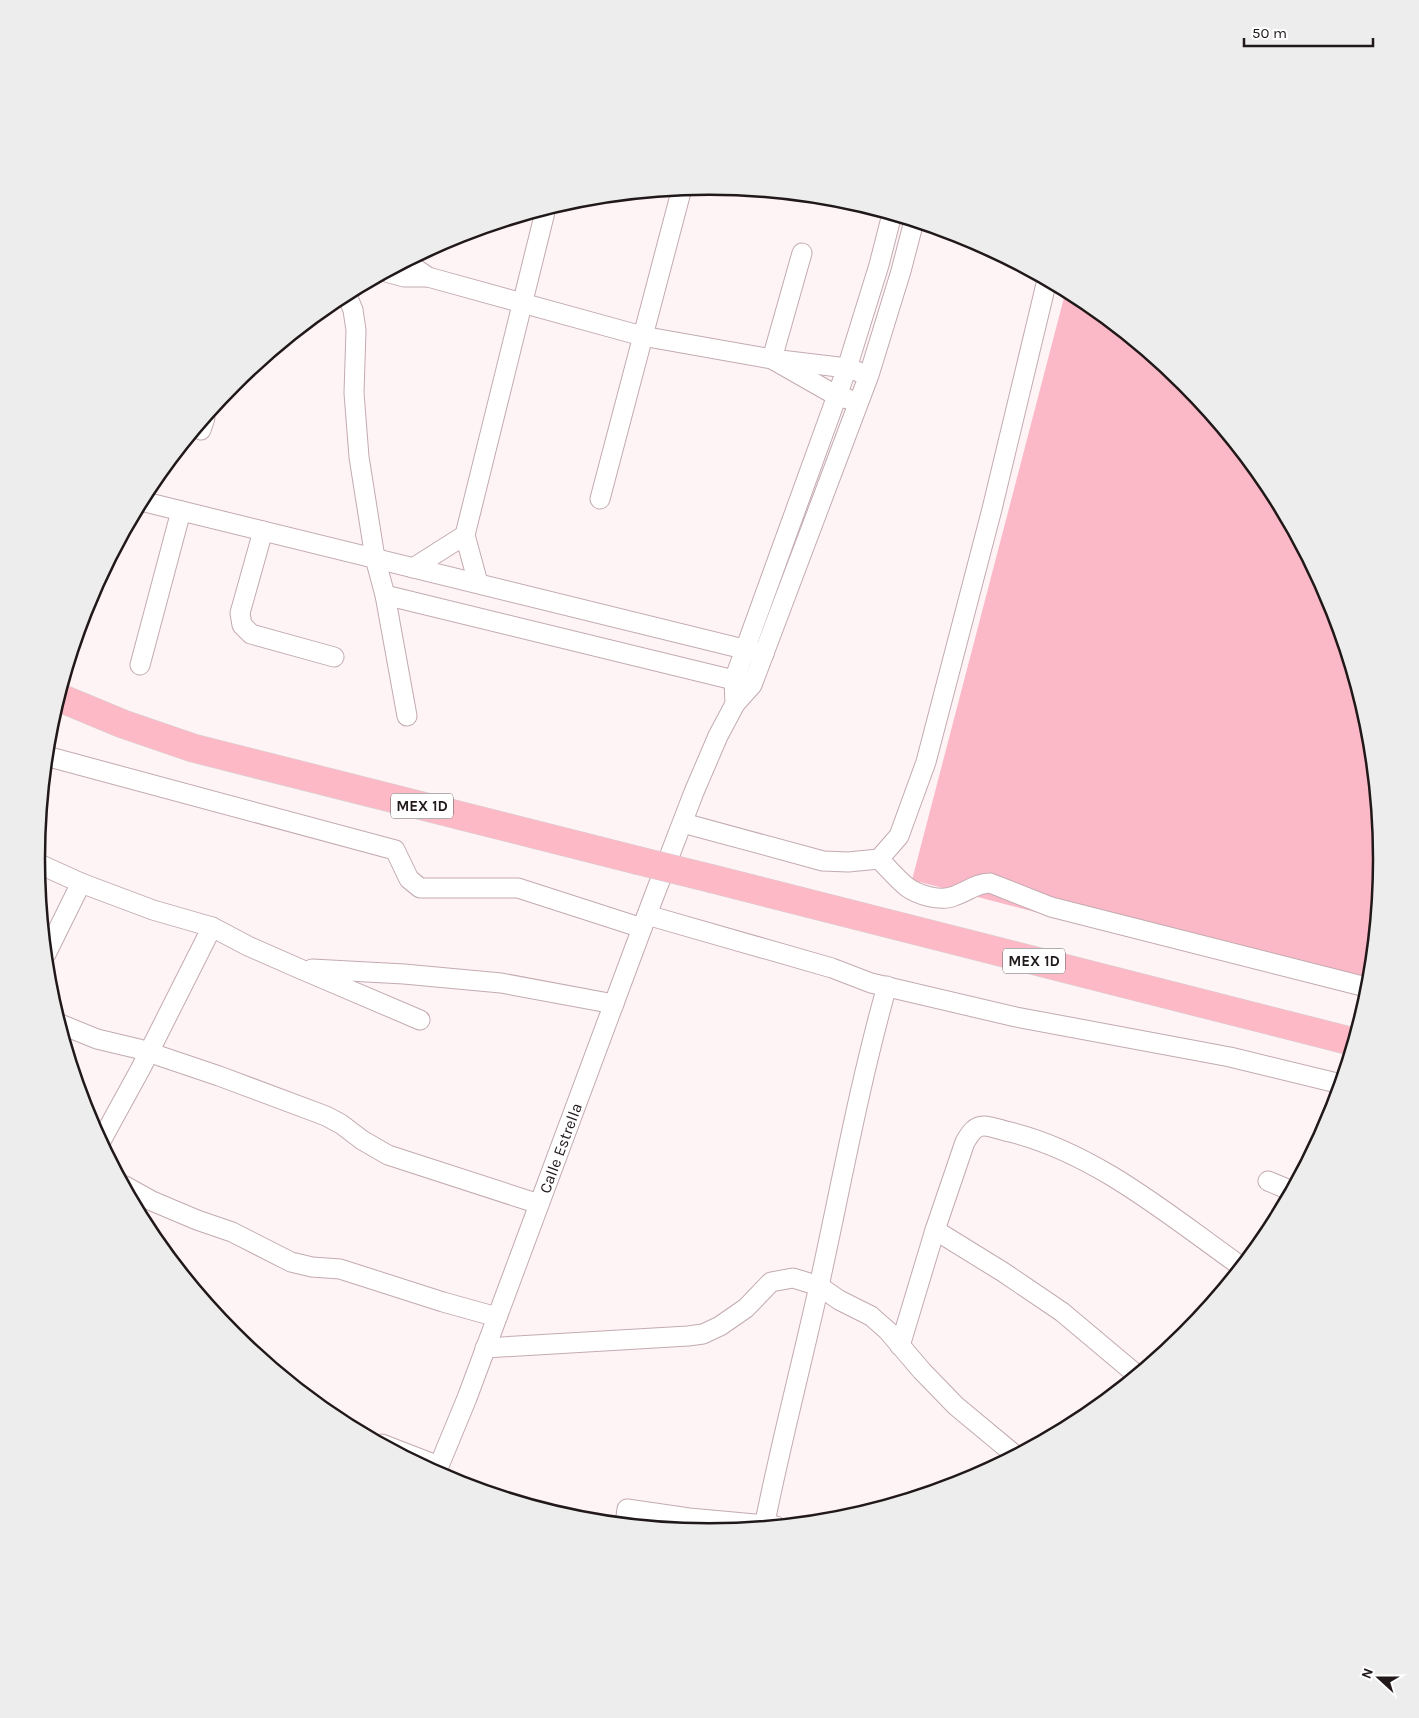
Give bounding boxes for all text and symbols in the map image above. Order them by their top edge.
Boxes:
scale bar [1244,15,1373,47]
text: 50 m [1252,24,1287,42]
road number: MEX 1D [391,794,453,818]
road number: MEX 1D [1003,948,1065,974]
street label: Calle Estrella [535,1100,586,1196]
north arrow [1354,1653,1404,1703]
text: N [1358,1666,1377,1681]

